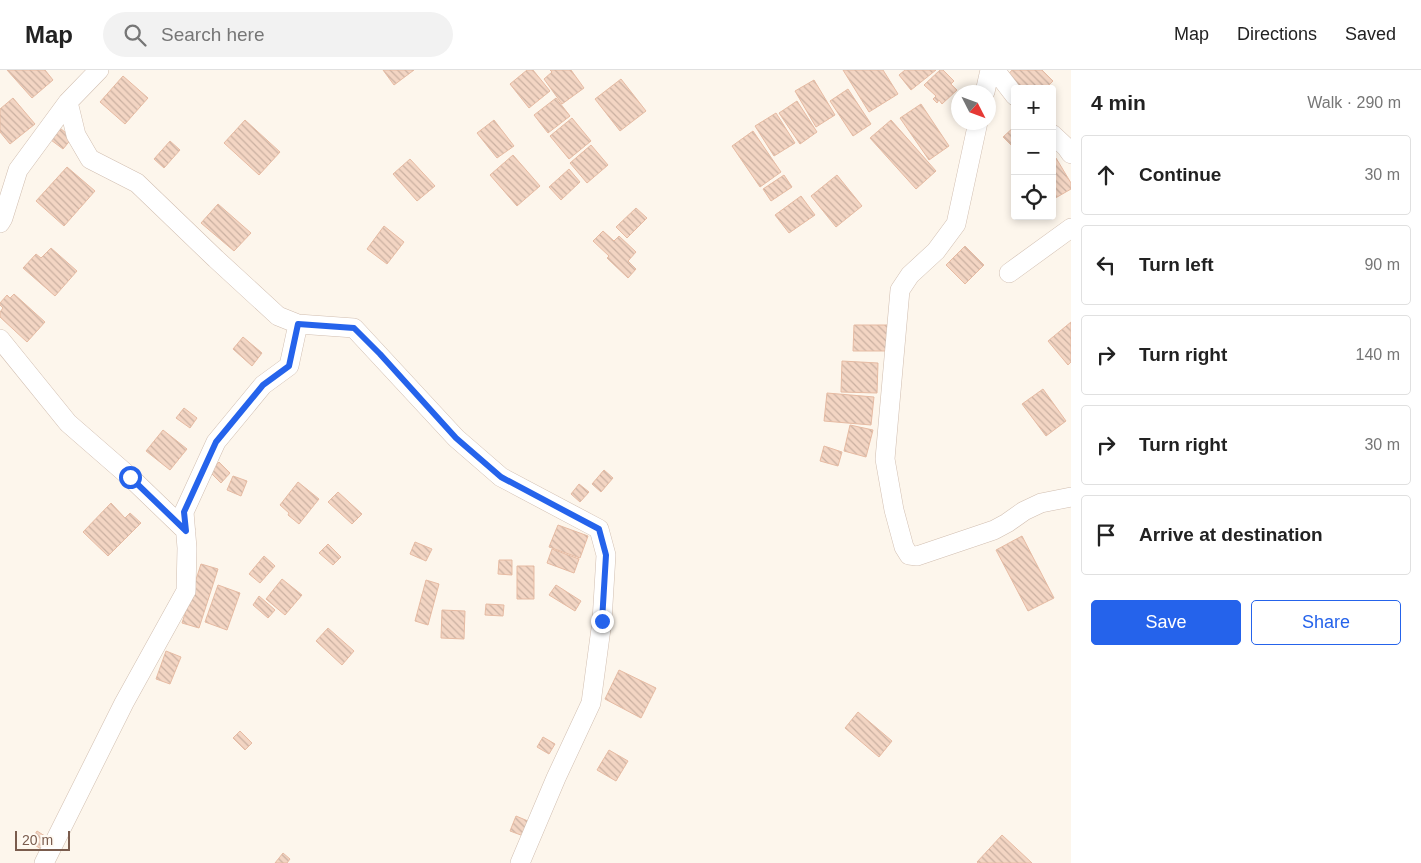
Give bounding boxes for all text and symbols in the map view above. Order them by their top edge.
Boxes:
search box [103,12,453,57]
text: Map [25,21,73,48]
icon: search [121,21,149,49]
text: Search here [161,24,265,45]
text: Map [1174,24,1209,44]
text: Directions [1237,24,1317,44]
text: Saved [1345,24,1396,44]
north arrow [951,85,996,130]
map controls [1011,85,1056,220]
button: + [1011,85,1056,130]
text: 4 min [1091,91,1146,114]
text: Walk · 290 m [1307,94,1401,111]
button: − [1011,130,1056,175]
icon: ahead [1092,161,1120,189]
text: Continue [1139,164,1221,185]
text: 30 m [1364,166,1400,183]
button: locate [1011,175,1056,220]
icon: left [1092,251,1120,279]
text: Turn left [1139,254,1214,275]
text: 90 m [1364,256,1400,273]
icon: right [1092,341,1120,369]
text: Turn right [1139,344,1227,365]
text: 140 m [1356,346,1400,363]
icon: right [1092,431,1120,459]
text: Turn right [1139,434,1227,455]
text: 30 m [1364,436,1400,453]
route start [119,466,142,489]
icon: arrive [1092,521,1120,549]
text: Arrive at destination [1139,524,1323,545]
button: Save [1091,600,1241,645]
button: Share [1251,600,1401,645]
route end [591,610,614,633]
scale bar [15,828,70,851]
text: 20 m [22,832,53,848]

